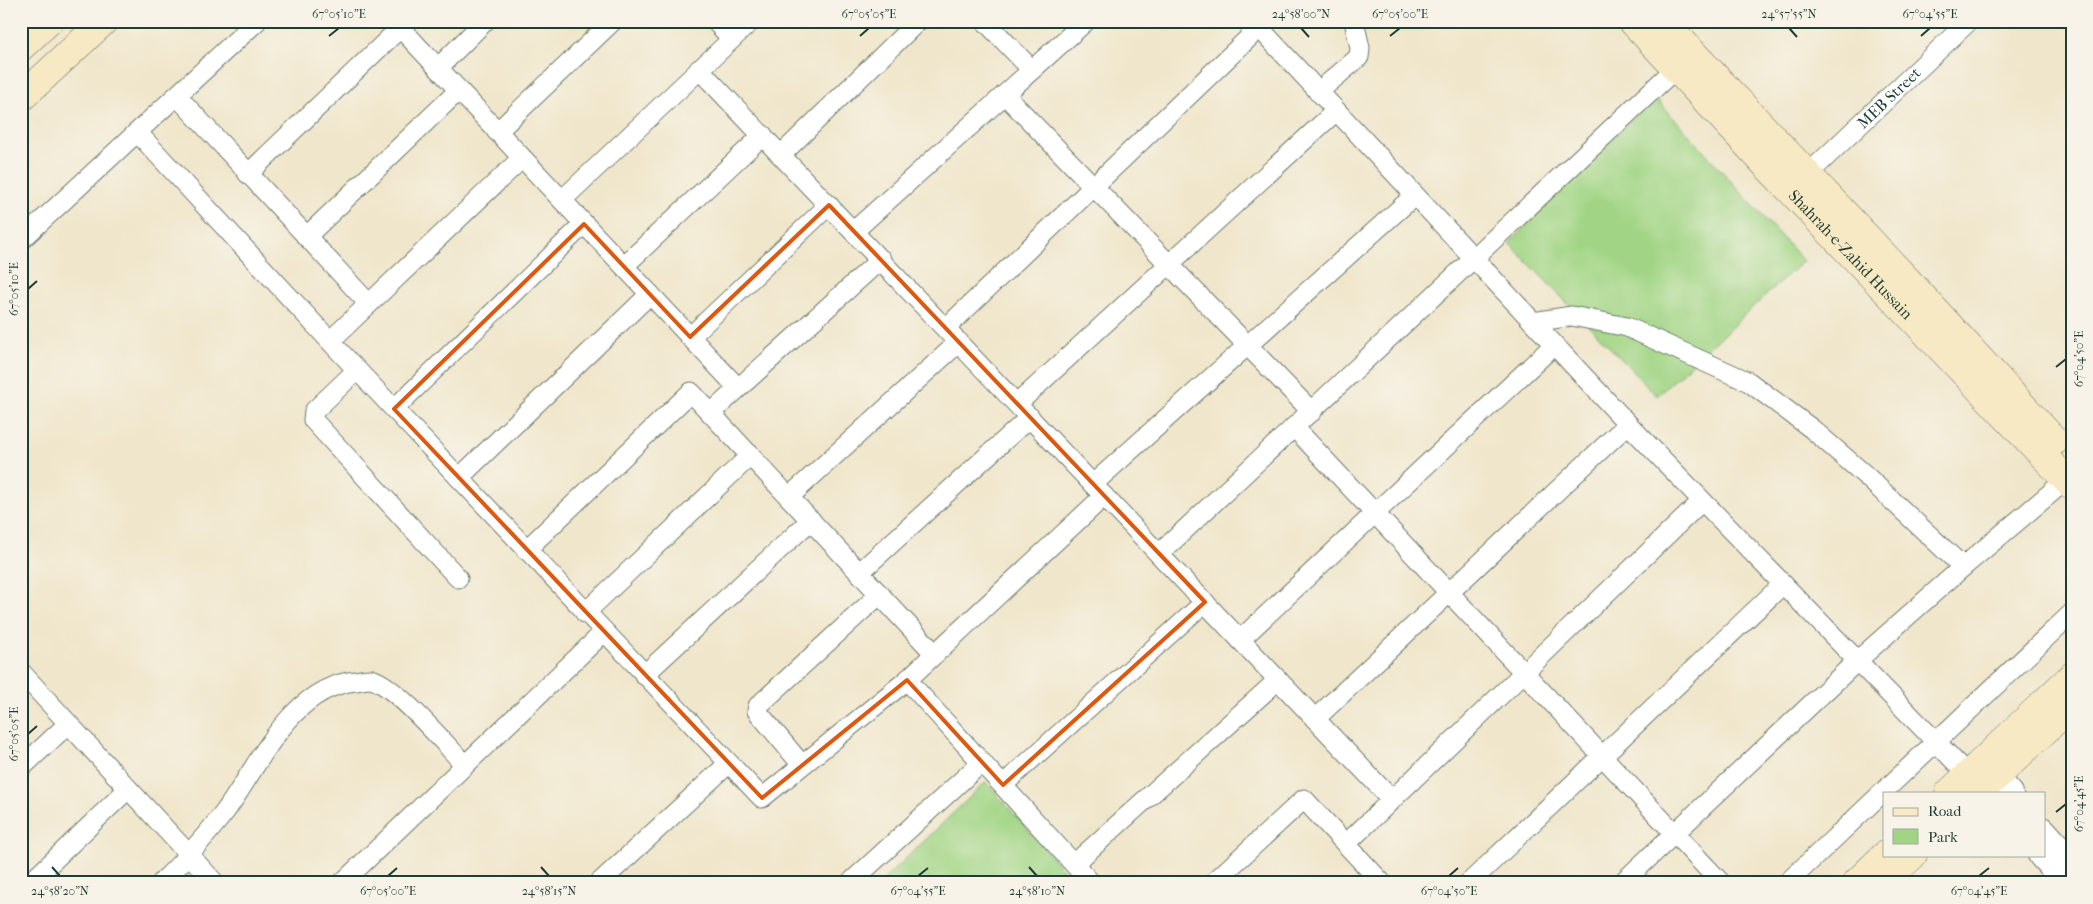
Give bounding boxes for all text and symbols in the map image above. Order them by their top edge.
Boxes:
text: 67°05'10"E [312,7,366,21]
text: 67°05'05"E [842,7,896,21]
text: 24°58'00"N [1272,7,1330,21]
text: 67°05'00"E [1372,7,1428,21]
text: 24°57'55"N [1761,7,1817,21]
text: 67°04'55"E [1902,7,1958,21]
street label: MEB Street [1853,63,1924,132]
street label: Shahrah-e-Zahid Hussain [1785,185,1918,324]
text: 67°05'10"E [7,262,21,316]
text: 67°04'50"E [2072,331,2086,387]
text: 67°05'05"E [7,707,21,761]
text: 67°04'45"E [2072,776,2086,832]
legend [1883,792,2046,856]
text: Road [1928,802,1962,820]
text: Park [1928,828,1958,846]
text: 24°58'20"N [31,884,89,898]
text: 67°05'00"E [360,884,416,898]
text: 24°58'15"N [522,884,576,898]
text: 67°04'55"E [890,884,946,898]
text: 24°58'10"N [1009,884,1065,898]
text: 67°04'50"E [1421,884,1477,898]
text: 67°04'45"E [1951,884,2007,898]

